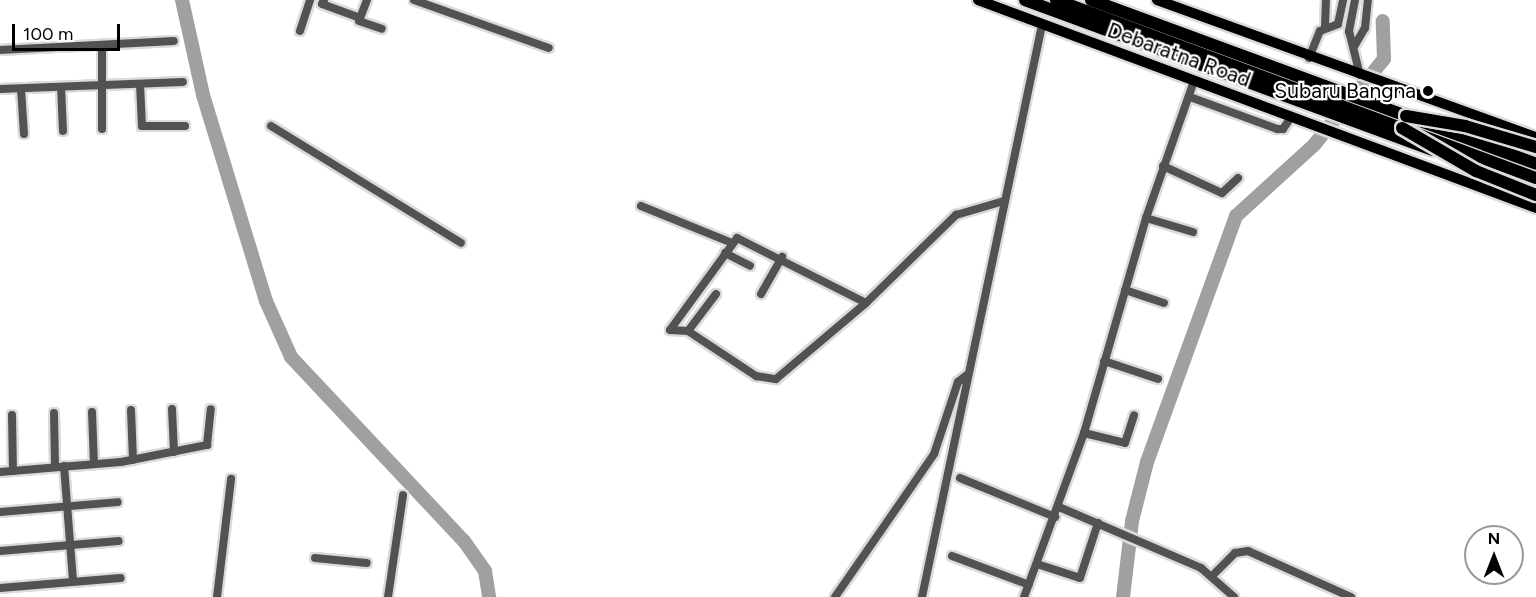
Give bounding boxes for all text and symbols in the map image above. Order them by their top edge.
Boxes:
scale bar [15,12,123,50]
street label: Debaratna Road [1104,17,1254,93]
text: 100 m [23,23,73,45]
place label: Subaru Bangna [1274,78,1416,104]
marker: Subaru Bangna [1421,84,1435,98]
north arrow [1464,525,1524,585]
text: N [1488,529,1500,548]

